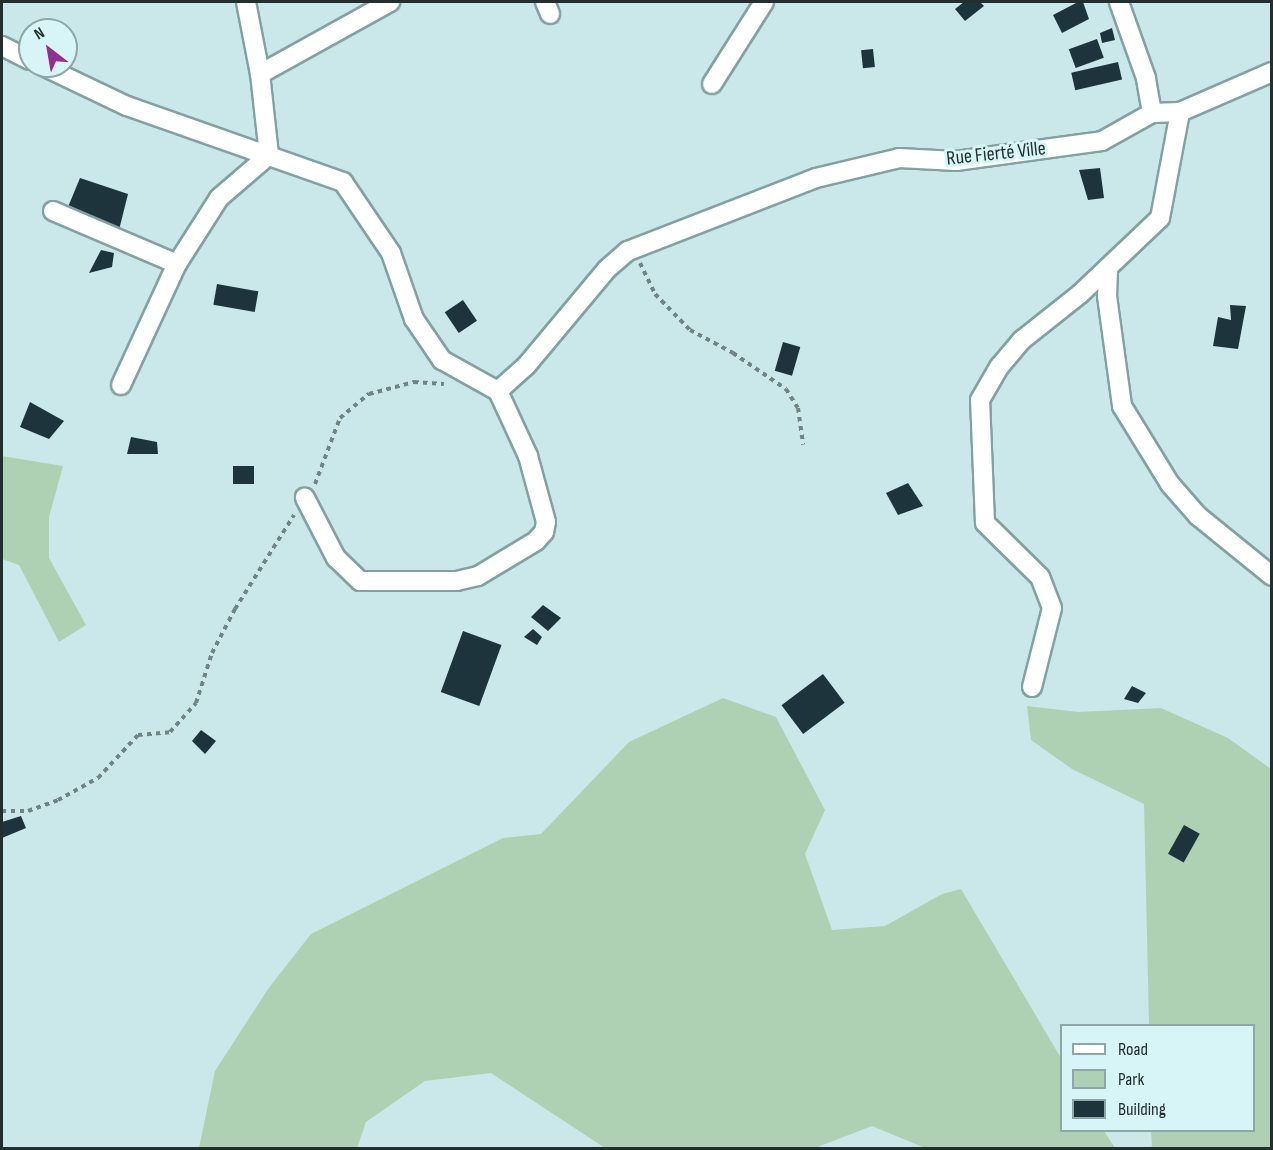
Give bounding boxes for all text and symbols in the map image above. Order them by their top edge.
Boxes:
north arrow [18,18,78,78]
text: N [31,24,48,44]
street label: Rue Fierté Ville [945,137,1047,171]
legend [1060,1024,1255,1132]
text: Road [1118,1039,1148,1060]
text: Park [1118,1069,1144,1090]
text: Building [1118,1099,1166,1120]

